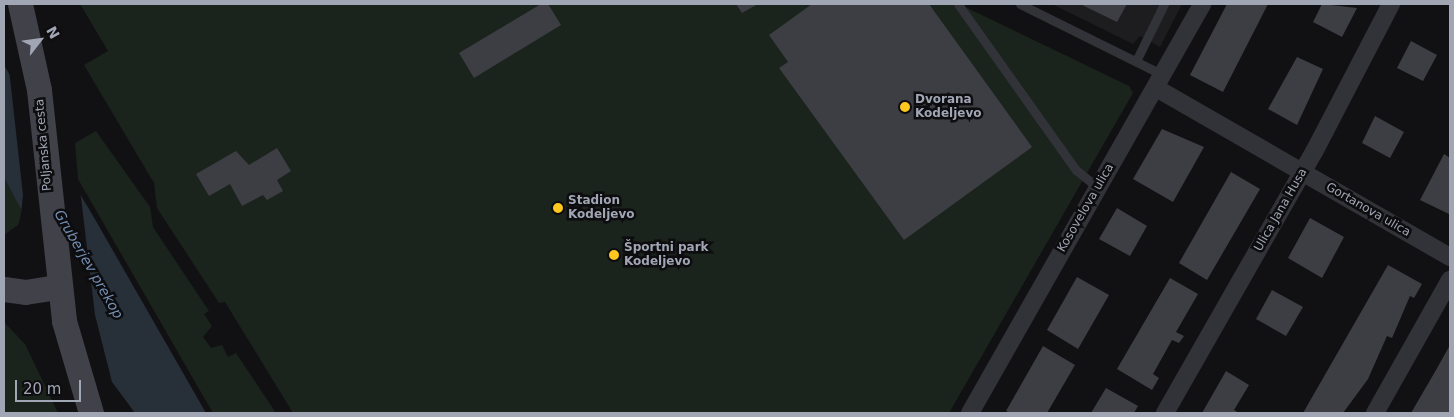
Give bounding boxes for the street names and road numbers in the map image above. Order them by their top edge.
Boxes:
street label: Poljanska cesta [33,98,55,192]
street label: Kosovelova ulica [1055,161,1117,255]
street label: Ulica Jana Husa [1251,166,1311,254]
street label: Gortanova ulica [1323,180,1413,240]

